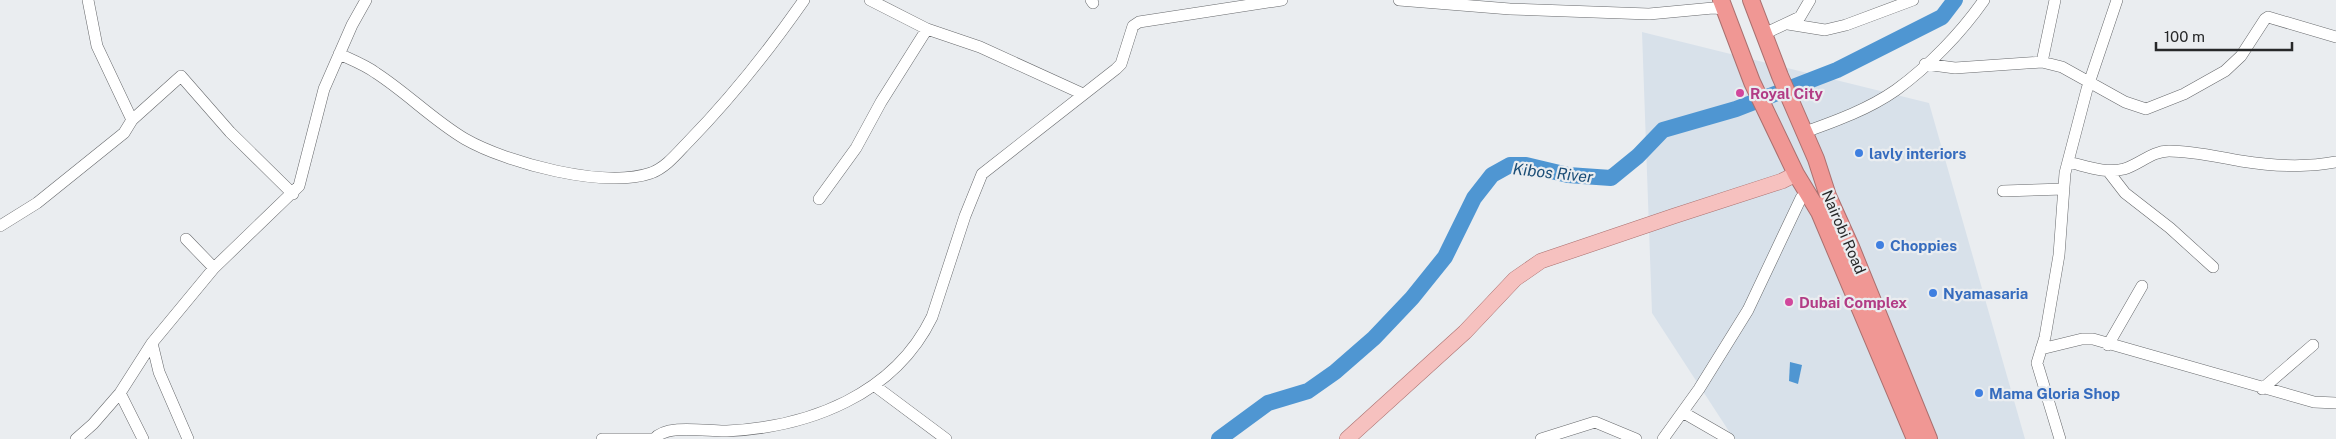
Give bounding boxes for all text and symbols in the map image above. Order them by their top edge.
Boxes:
scale bar [2156,20,2292,52]
text: 100 m [2164,28,2205,45]
place label: Royal City [1750,85,1824,102]
marker: Royal City [1734,87,1746,99]
place label: lavly interiors [1869,145,1966,162]
marker: lavly interiors [1853,147,1865,159]
water label: Kibos River [1512,159,1595,187]
street label: Nairobi Road [1819,188,1869,276]
place label: Choppies [1890,237,1957,254]
marker: Choppies [1874,239,1886,251]
place label: Nyamasaria [1943,285,2028,302]
marker: Nyamasaria [1927,287,1939,299]
place label: Dubai Complex [1799,294,1907,311]
marker: Dubai Complex [1783,296,1795,308]
place label: Mama Gloria Shop [1989,385,2120,402]
marker: Mama Gloria Shop [1973,387,1985,399]

